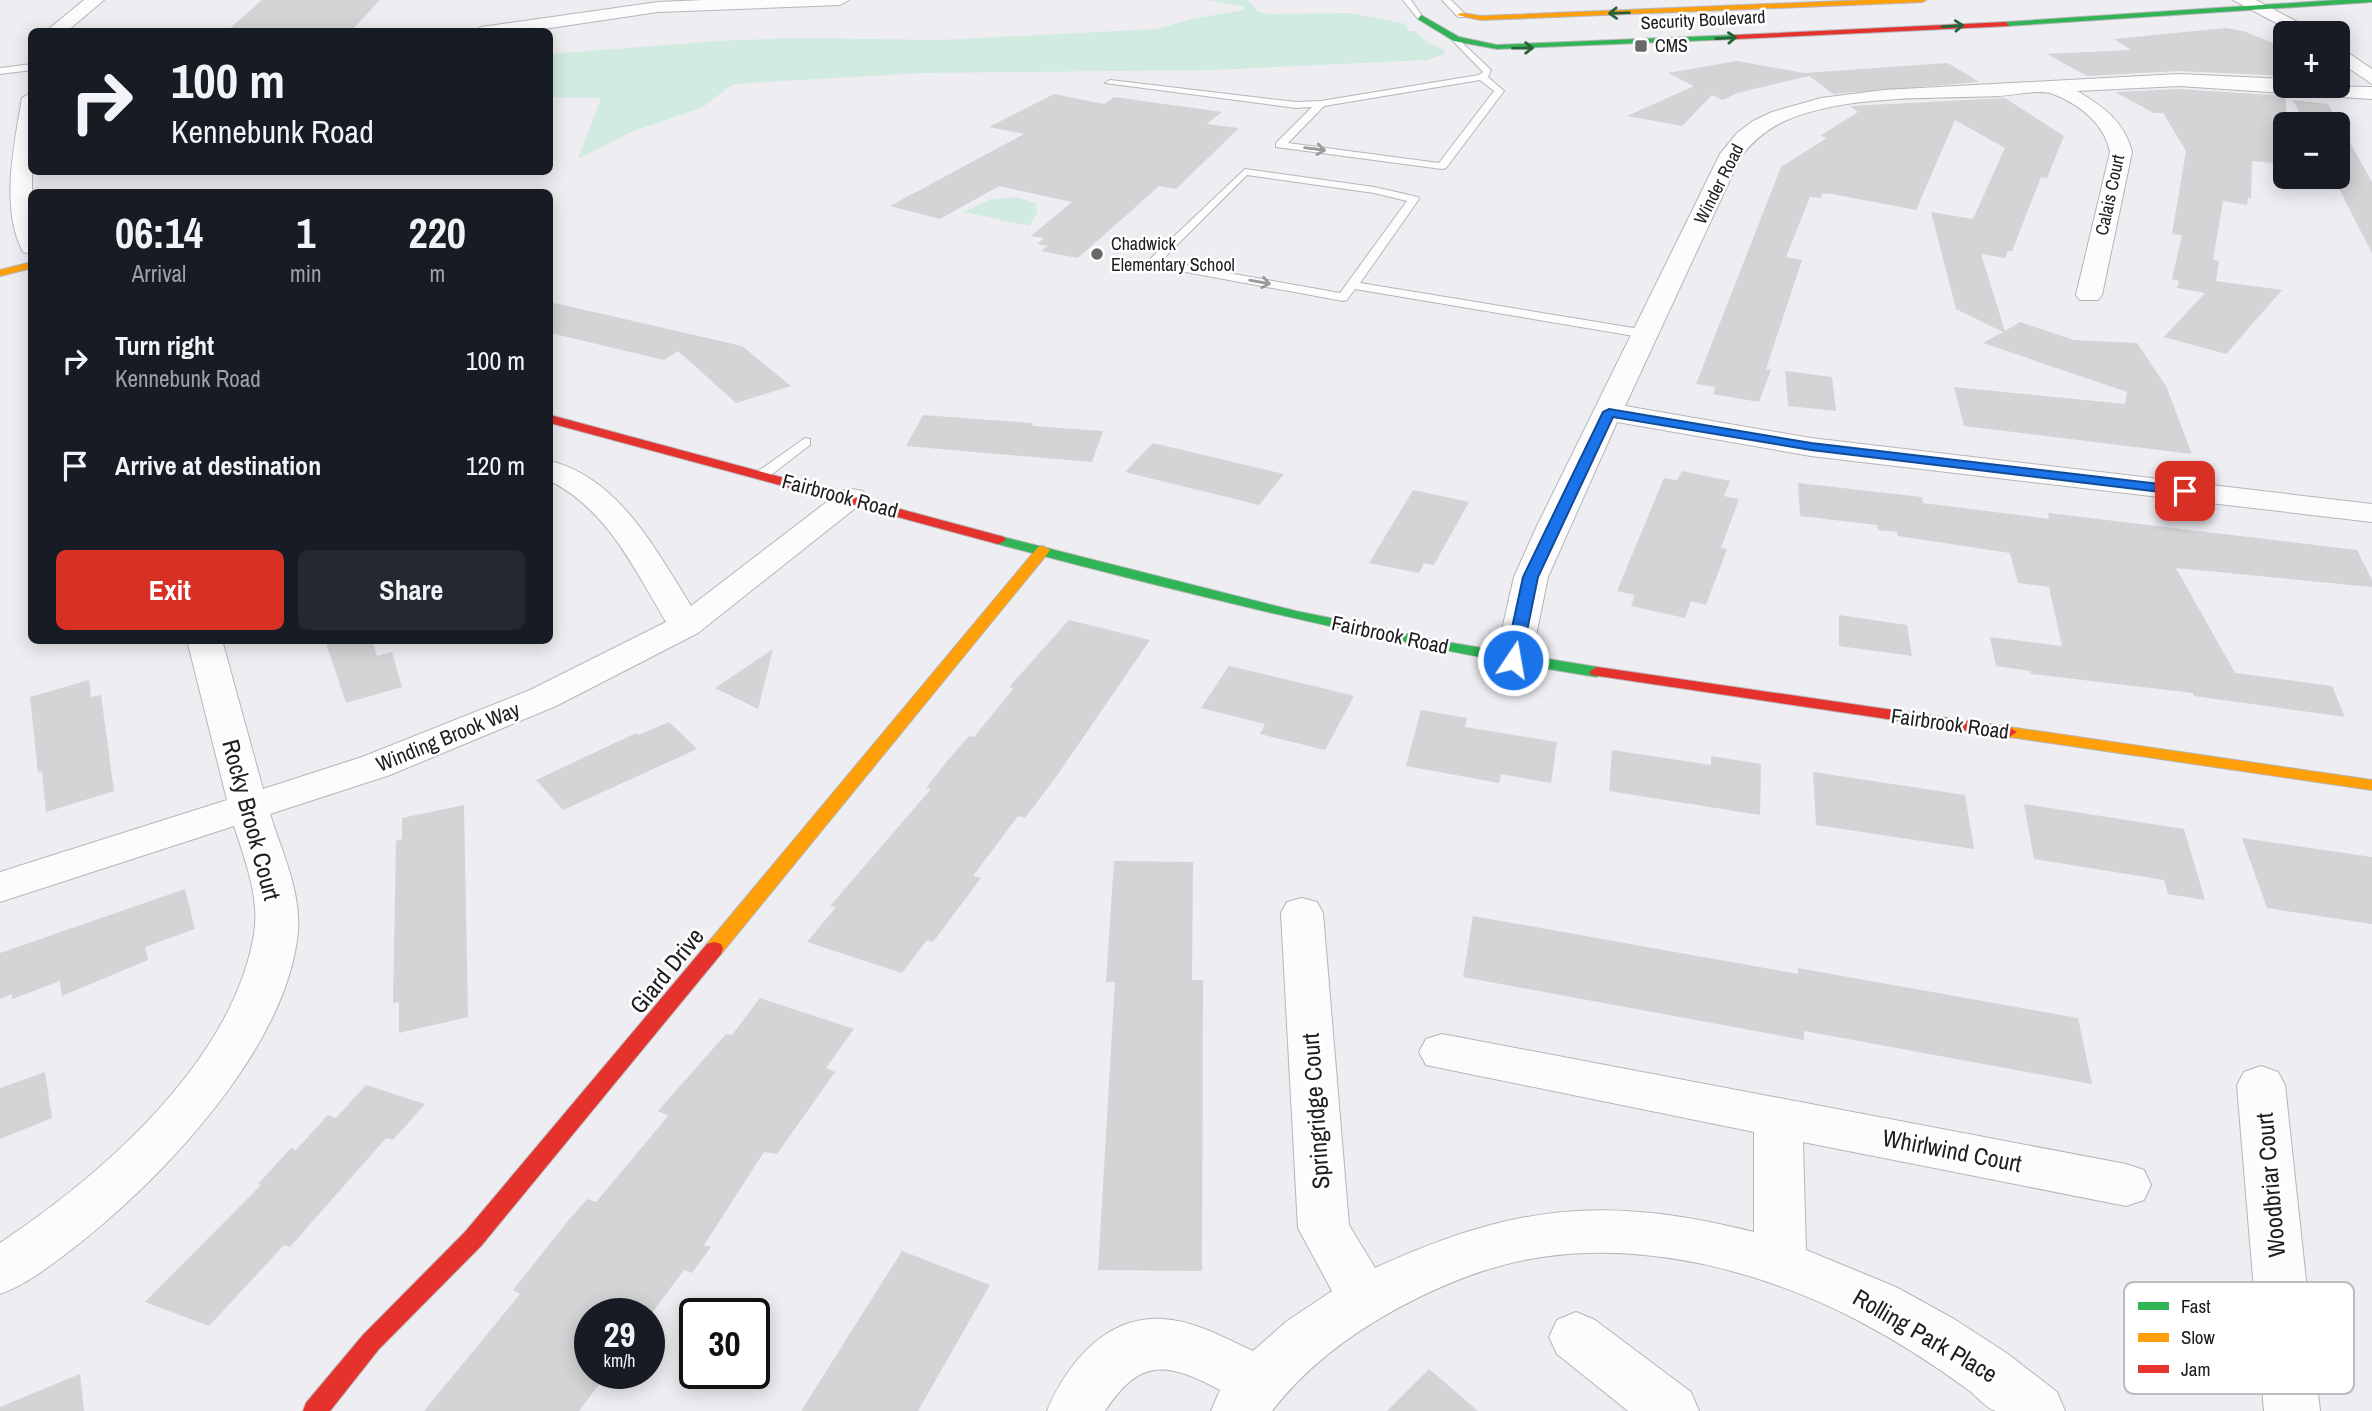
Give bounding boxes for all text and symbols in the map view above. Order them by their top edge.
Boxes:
street label: Security Boulevard [1640,4,1766,35]
one-way arrow [1608,7,1631,20]
one-way arrow [1941,20,1964,33]
map controls [2273,21,2350,189]
button: + [2273,21,2350,98]
one-way arrow [1714,32,1737,45]
place label: CMS [1655,33,1688,58]
marker: CMS [1633,38,1649,54]
one-way arrow [1512,41,1535,54]
text: 100 m [171,47,285,113]
icon: right [56,56,147,147]
text: Kennebunk Road [171,110,374,153]
button: − [2273,112,2350,189]
street label: Winder Road [1688,139,1749,228]
one-way arrow [1303,143,1325,156]
street label: Calais Court [2089,152,2130,238]
text: 06:14 [115,205,203,261]
text: 1 [296,205,315,261]
text: 220 [409,205,466,261]
place label: Chadwick Elementary School [1111,231,1235,277]
marker: Chadwick Elementary School [1089,246,1105,262]
text: Arrival [132,258,186,289]
text: min [290,258,322,289]
text: m [429,258,445,289]
one-way arrow [1248,276,1271,289]
text: Turn right [115,328,214,363]
icon: right [56,342,94,380]
text: 100 m [466,343,525,378]
text: Kennebunk Road [115,363,261,394]
icon: arrive [56,447,94,485]
text: Arrive at destination [115,448,321,483]
text: 120 m [466,448,525,483]
pin [2155,461,2215,521]
street label: Fairbrook Road [779,466,901,525]
icon: arrive [2166,472,2204,510]
button: Exit [56,550,284,630]
button: Share [298,550,525,630]
street label: Fairbrook Road [1329,608,1451,661]
position arrow [1476,623,1550,697]
street label: Winding Brook Way [372,694,524,779]
street label: Fairbrook Road [1889,701,2011,746]
street label: Rocky Brook Court [215,736,289,904]
street label: Giard Drive [622,921,711,1020]
street label: Springridge Court [1294,1031,1336,1190]
street label: Woodbriar Court [2248,1111,2292,1259]
street label: Whirlwind Court [1880,1121,2025,1179]
street label: Rolling Park Place [1847,1281,2004,1389]
legend [2124,1282,2354,1394]
text: Fast [2181,1293,2211,1319]
speed limit sign: 30 [679,1298,770,1389]
text: 29 [604,1311,635,1358]
text: Slow [2181,1324,2216,1350]
text: km/h [604,1348,636,1373]
text: Jam [2181,1356,2210,1382]

